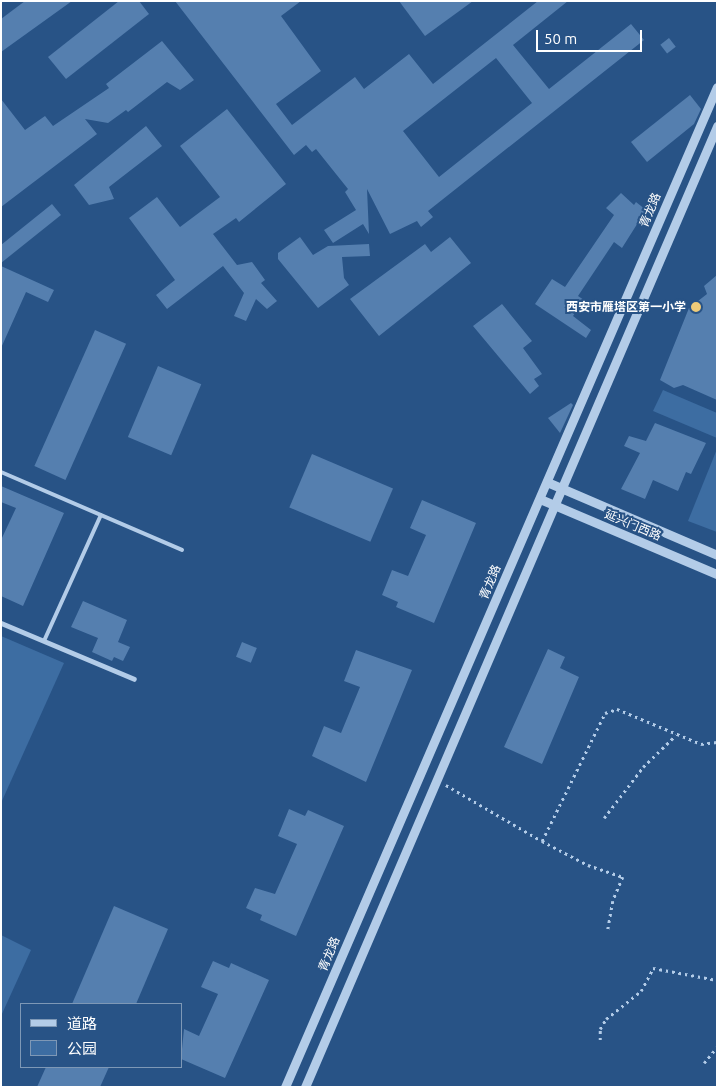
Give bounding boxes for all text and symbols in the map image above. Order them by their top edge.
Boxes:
scale bar [538,20,644,52]
text: 50 m [544,30,577,47]
street label: 青龙路 [636,191,664,229]
place label: 西安市雁塔区第一小学 [566,300,686,314]
marker: 西安市雁塔区第一小学 [690,301,702,313]
street label: 延兴门西路 [603,507,663,543]
street label: 青龙路 [476,563,504,601]
street label: 青龙路 [315,935,343,973]
legend [20,1003,182,1068]
text: 道路 [67,1015,97,1032]
text: 公园 [67,1040,97,1057]

